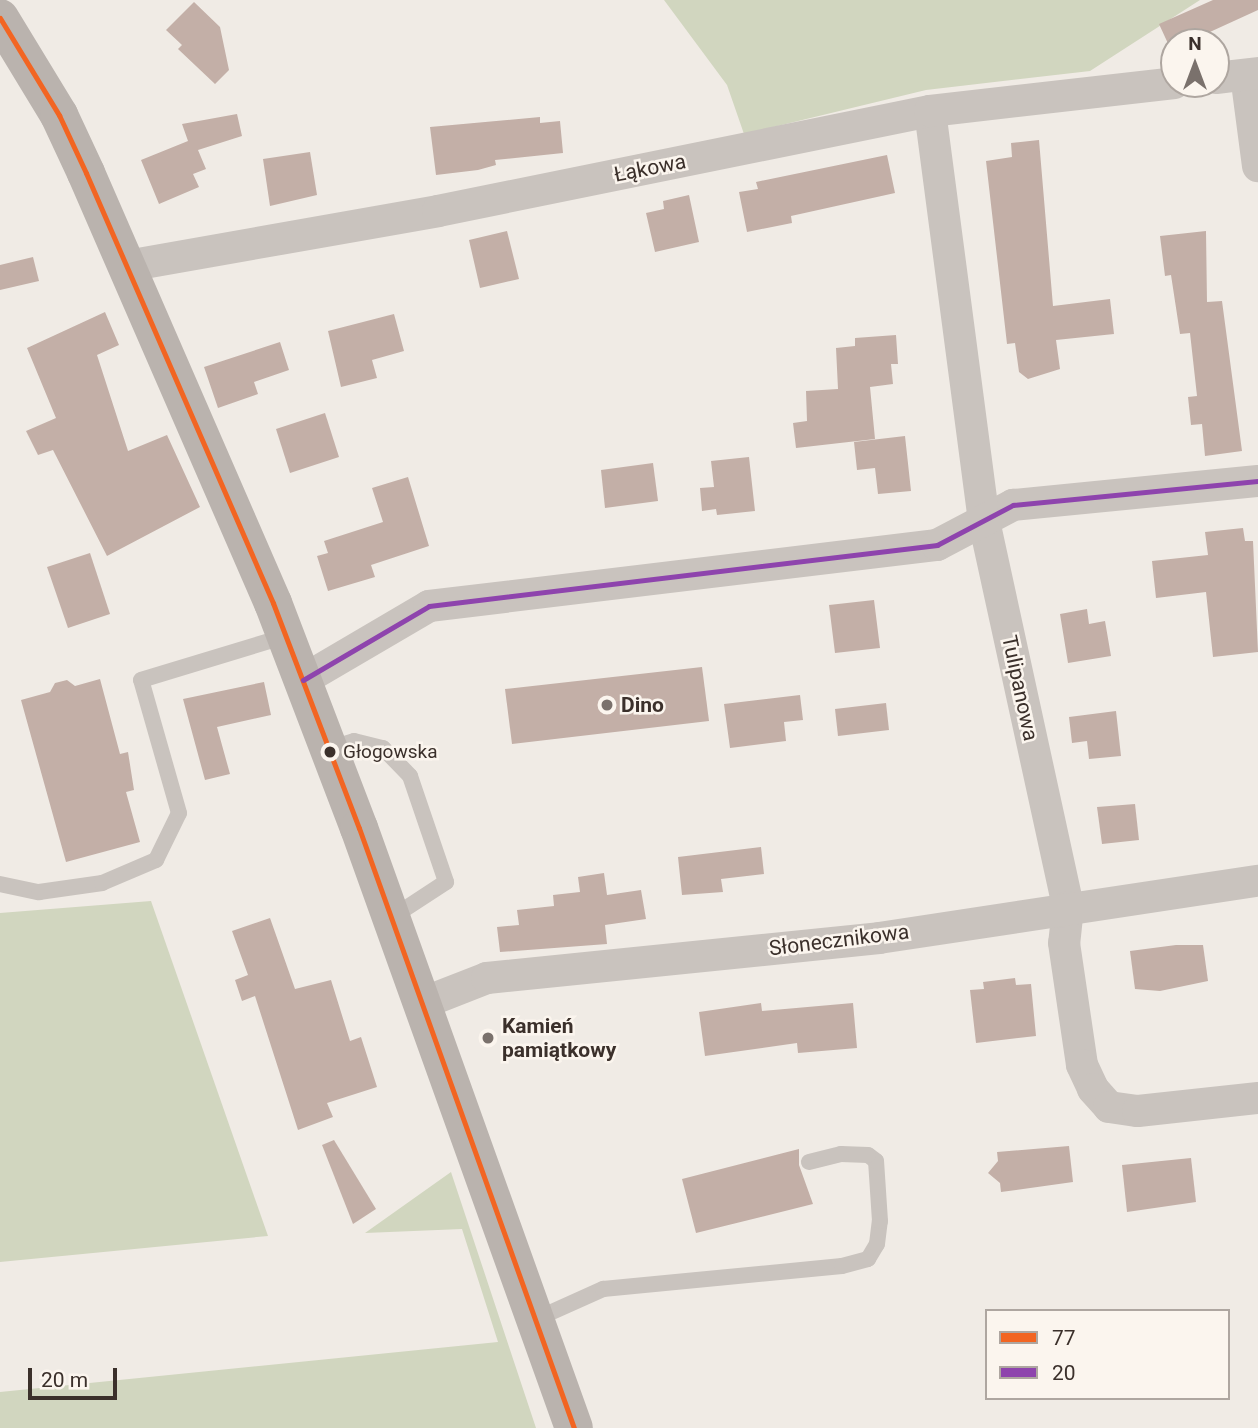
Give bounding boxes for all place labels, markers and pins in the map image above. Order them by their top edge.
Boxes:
place label: Dino [621,692,664,718]
marker: Dino [599,697,615,713]
place label: Głogowska [343,741,437,763]
marker: Głogowska [323,745,337,759]
place label: Kamień pamiątkowy [502,1013,616,1063]
marker: Kamień pamiątkowy [480,1030,496,1046]

